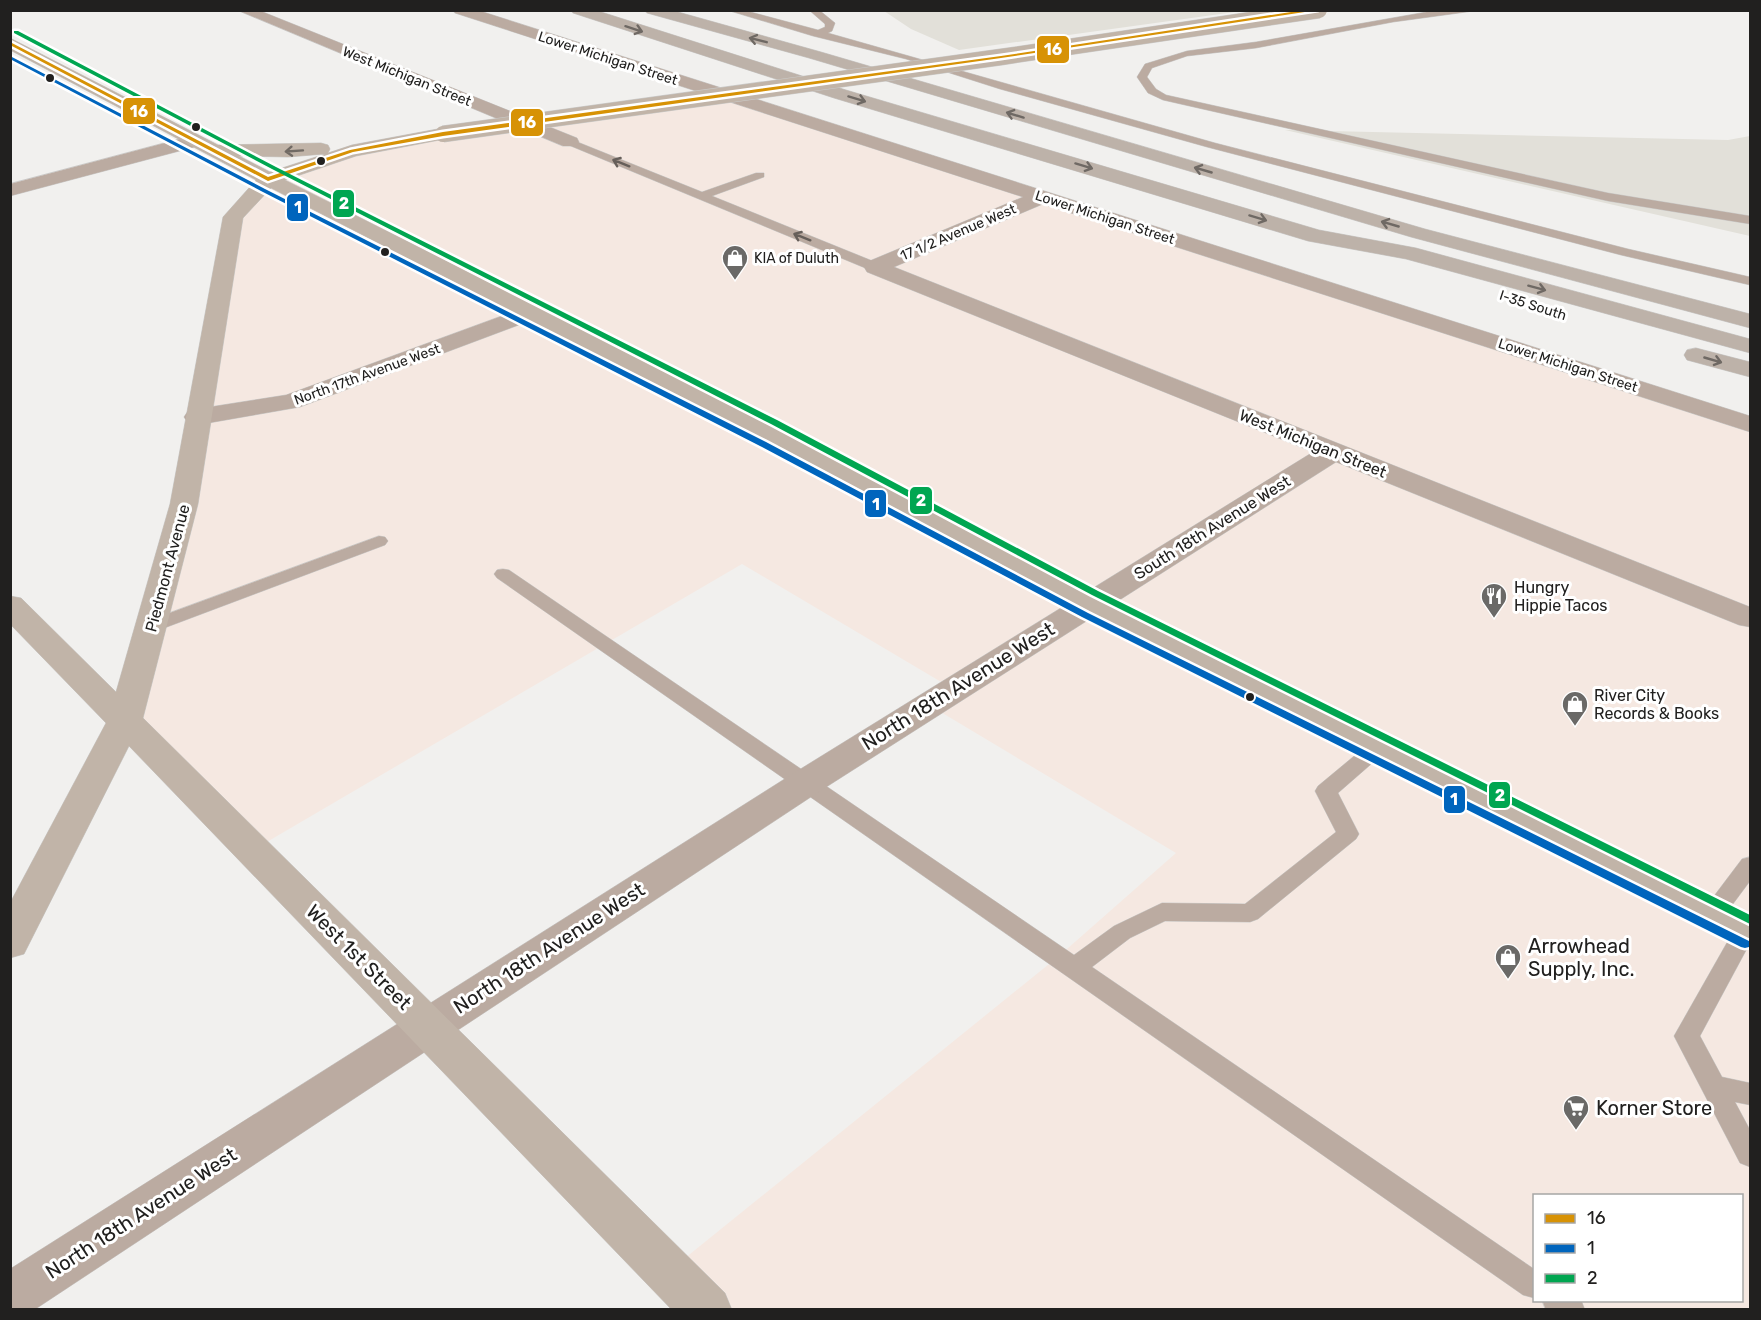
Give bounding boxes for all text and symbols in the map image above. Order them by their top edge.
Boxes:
one-way arrow [624,24,643,35]
street label: Lower Michigan Street [536,28,680,89]
one-way arrow [749,34,768,46]
line badge: 16 [1036,35,1070,64]
text: 16 [1044,40,1062,59]
street label: West Michigan Street [340,43,474,110]
unlabelled marker [44,72,56,84]
one-way arrow [847,94,866,105]
line badge: 16 [122,97,156,125]
text: 16 [130,102,148,121]
line badge: 16 [510,108,544,137]
one-way arrow [1006,109,1025,120]
text: 16 [518,113,536,132]
unlabelled marker [190,121,202,133]
one-way arrow [285,145,305,156]
unlabelled marker [315,155,327,167]
one-way arrow [613,157,631,168]
one-way arrow [1074,161,1093,172]
one-way arrow [1193,164,1212,175]
street label: Lower Michigan Street [1033,187,1177,248]
line badge: 2 [332,189,355,218]
line badge: 1 [286,193,309,222]
text: 2 [339,194,349,213]
text: 1 [294,198,302,217]
street label: 17 1/2 Avenue West [898,200,1019,265]
one-way arrow [1248,213,1267,224]
one-way arrow [1381,218,1400,229]
one-way arrow [793,231,811,242]
shop icon: KIA of Duluth [720,243,750,281]
unlabelled marker [379,246,391,258]
place label: KIA of Duluth [754,250,839,267]
one-way arrow [1527,283,1546,295]
street label: I-35 South [1497,287,1569,324]
street label: Lower Michigan Street [1496,335,1640,396]
street label: North 17th Avenue West [292,340,443,409]
one-way arrow [1703,354,1722,366]
street label: West Michigan Street [1236,405,1389,482]
street label: South 18th Avenue West [1131,471,1294,583]
line badge: 2 [909,486,933,515]
line badge: 1 [864,489,887,518]
text: 2 [916,491,926,510]
text: 1 [872,495,880,514]
street label: Piedmont Avenue [141,502,194,634]
place label: Hungry Hippie Tacos [1514,578,1608,615]
restaurant icon: Hungry Hippie Tacos [1479,581,1509,619]
street label: North 18th Avenue West [857,617,1059,755]
place label: River City Records & Books [1594,686,1719,723]
shop icon: River City Records & Books [1560,689,1590,727]
unlabelled marker [1244,691,1256,703]
line badge: 2 [1488,781,1511,809]
line badge: 1 [1443,785,1466,814]
text: 2 [1495,786,1505,805]
text: 1 [1450,790,1458,809]
street label: North 18th Avenue West [449,877,649,1019]
street label: West 1st Street [301,899,417,1015]
place label: Arrowhead Supply, Inc. [1528,934,1635,981]
shop icon: Arrowhead Supply, Inc. [1493,942,1523,980]
supermarket icon: Korner Store [1561,1093,1591,1131]
place label: Korner Store [1596,1096,1712,1120]
street label: North 18th Avenue West [41,1142,241,1284]
legend [1533,1194,1743,1302]
text: 16 [1587,1207,1606,1229]
text: 1 [1587,1237,1595,1259]
text: 2 [1587,1267,1598,1289]

